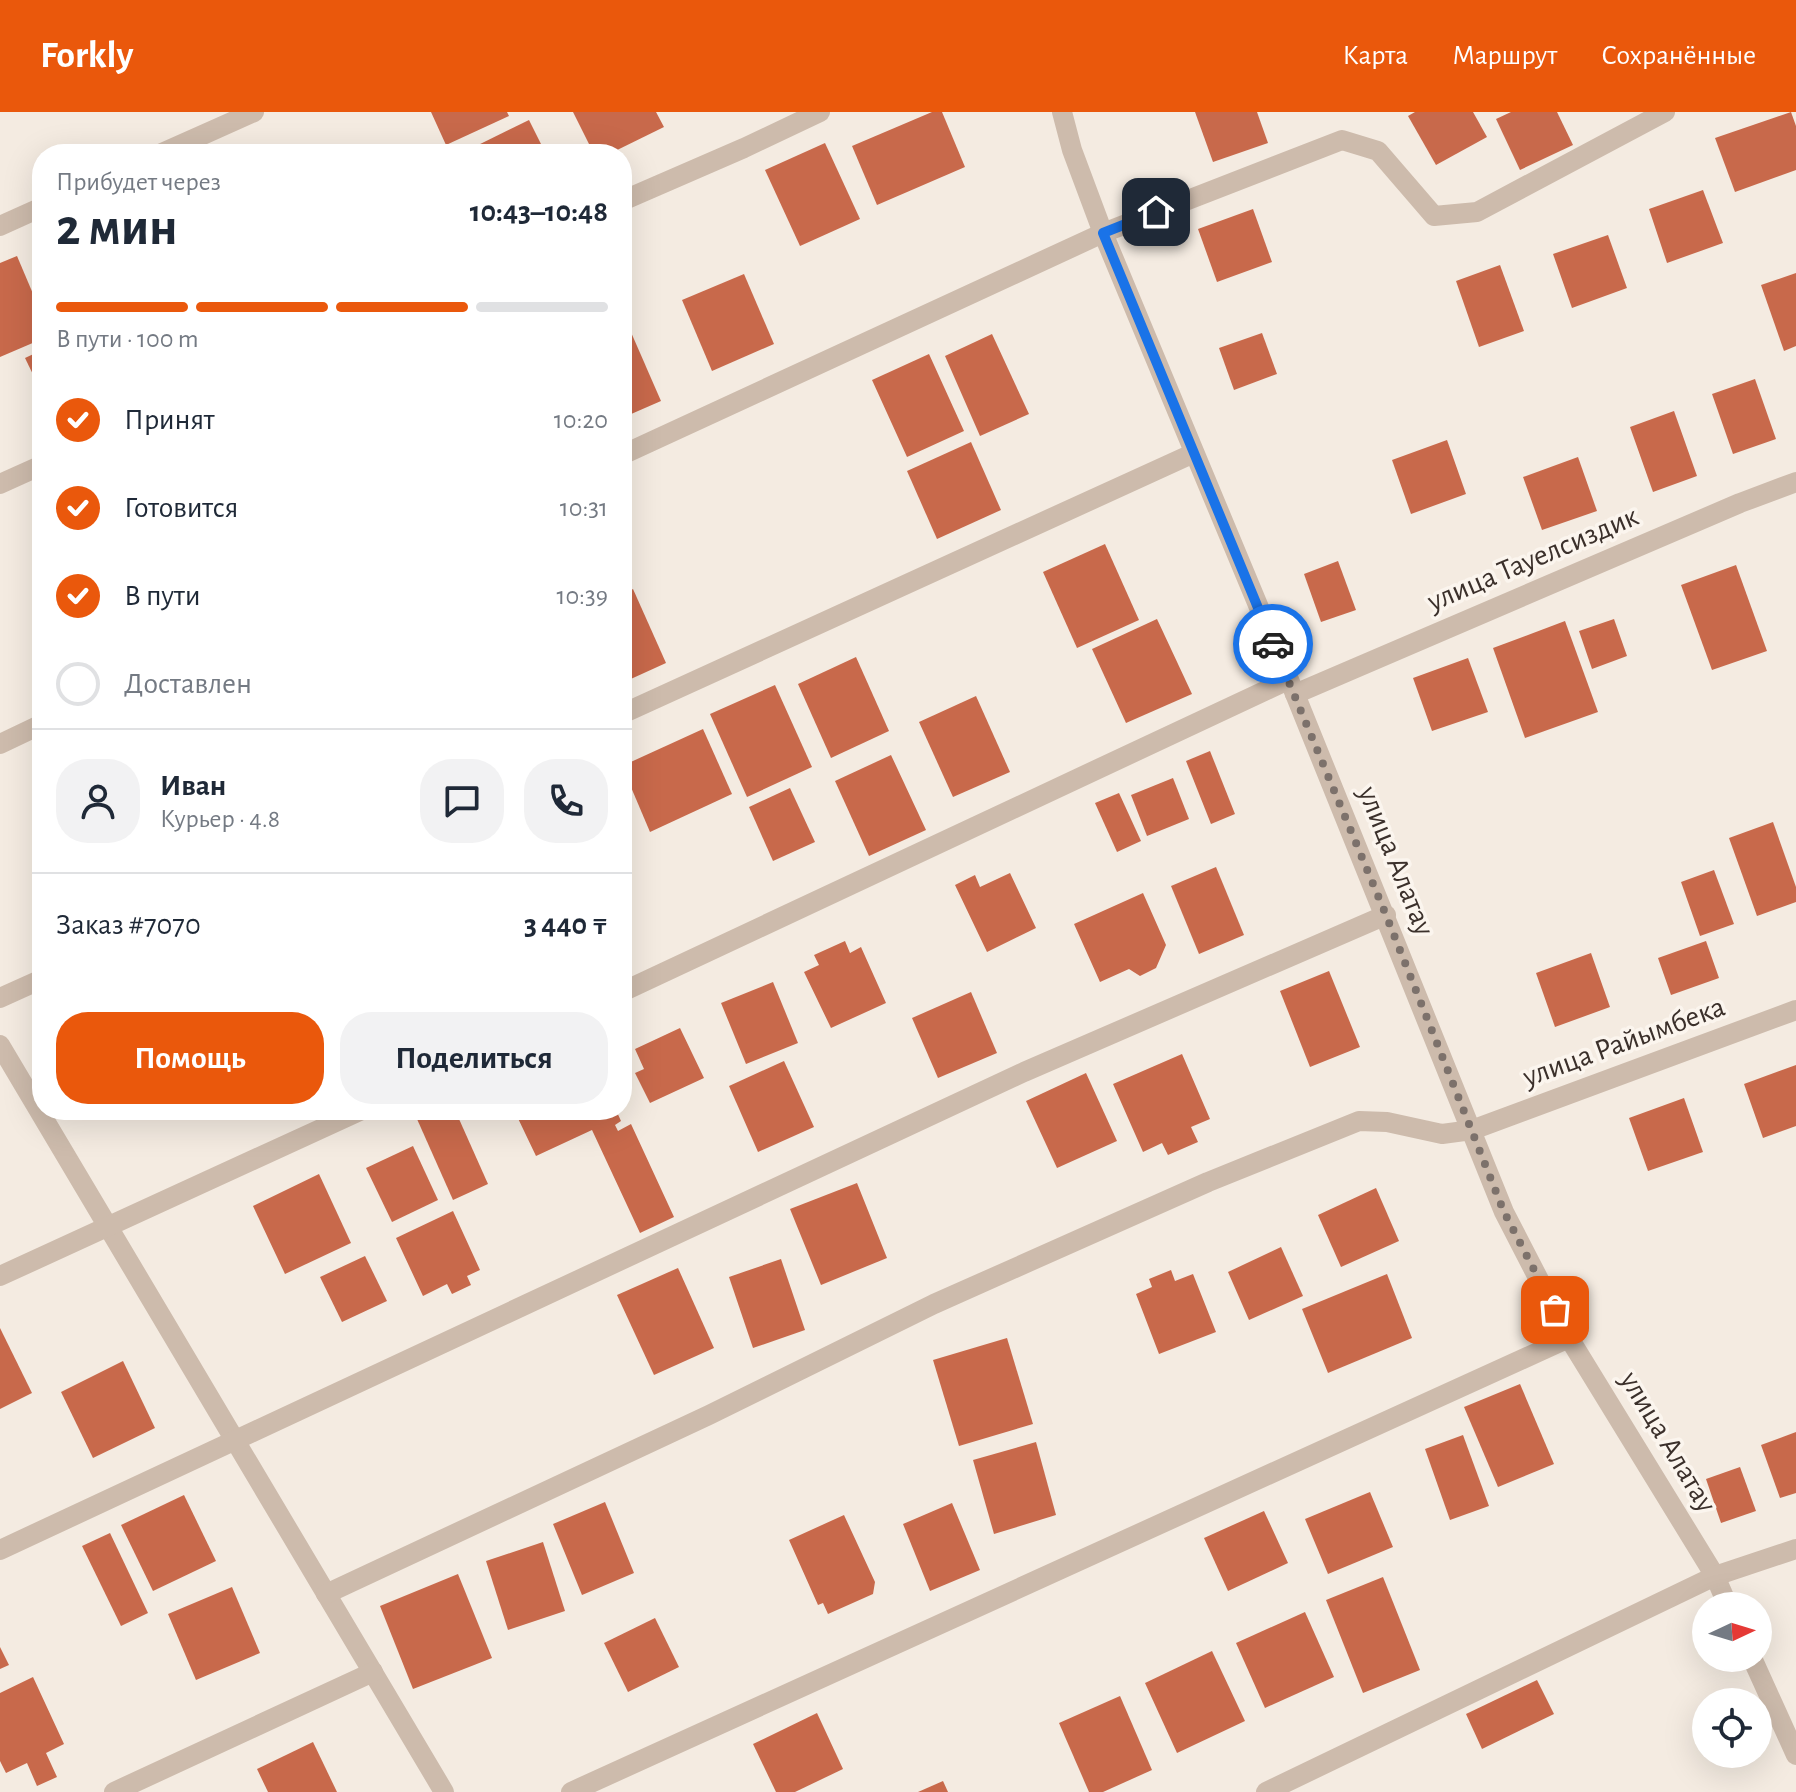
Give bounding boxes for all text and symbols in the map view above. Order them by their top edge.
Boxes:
text: Forkly [40,37,134,75]
text: Карта [1342,42,1408,70]
text: Маршрут [1452,42,1557,70]
text: Сохранённые [1601,42,1756,70]
text: Прибудет через [56,169,221,195]
pin [1122,178,1190,246]
icon: home [1134,190,1178,234]
text: 10:43–10:48 [470,197,608,227]
text: 2 мин [56,202,178,254]
text: В пути · 100 m [56,326,198,352]
icon: check [56,398,100,442]
text: Принят [124,405,215,435]
text: 10:20 [554,407,608,433]
icon: check [56,486,100,530]
text: Готовится [124,493,238,523]
text: 10:31 [560,495,608,521]
street label: улица Тауелсиздик [1422,501,1643,617]
icon: check [56,574,100,618]
text: В пути [124,581,201,611]
text: 10:39 [556,583,608,609]
courier [1233,604,1313,684]
icon: car [1251,622,1295,666]
text: Доставлен [124,669,252,699]
button: person [56,759,140,843]
button: chat [420,759,504,843]
button: phone [524,759,608,843]
text: Иван [160,771,226,801]
street label: улица Алатау [1352,781,1440,940]
text: Курьер · 4.8 [160,806,280,832]
text: Заказ #7070 [56,910,201,940]
text: 3 440 ₸ [524,910,608,940]
street label: улица Райымбека [1518,992,1729,1093]
button: Помощь [56,1012,324,1104]
button: Поделиться [340,1012,608,1104]
pin [1521,1276,1589,1344]
icon: bag [1533,1288,1577,1332]
street label: улица Алатау [1614,1366,1722,1518]
north arrow [1692,1592,1772,1672]
map controls [1692,1592,1772,1768]
button: locate [1692,1688,1772,1768]

